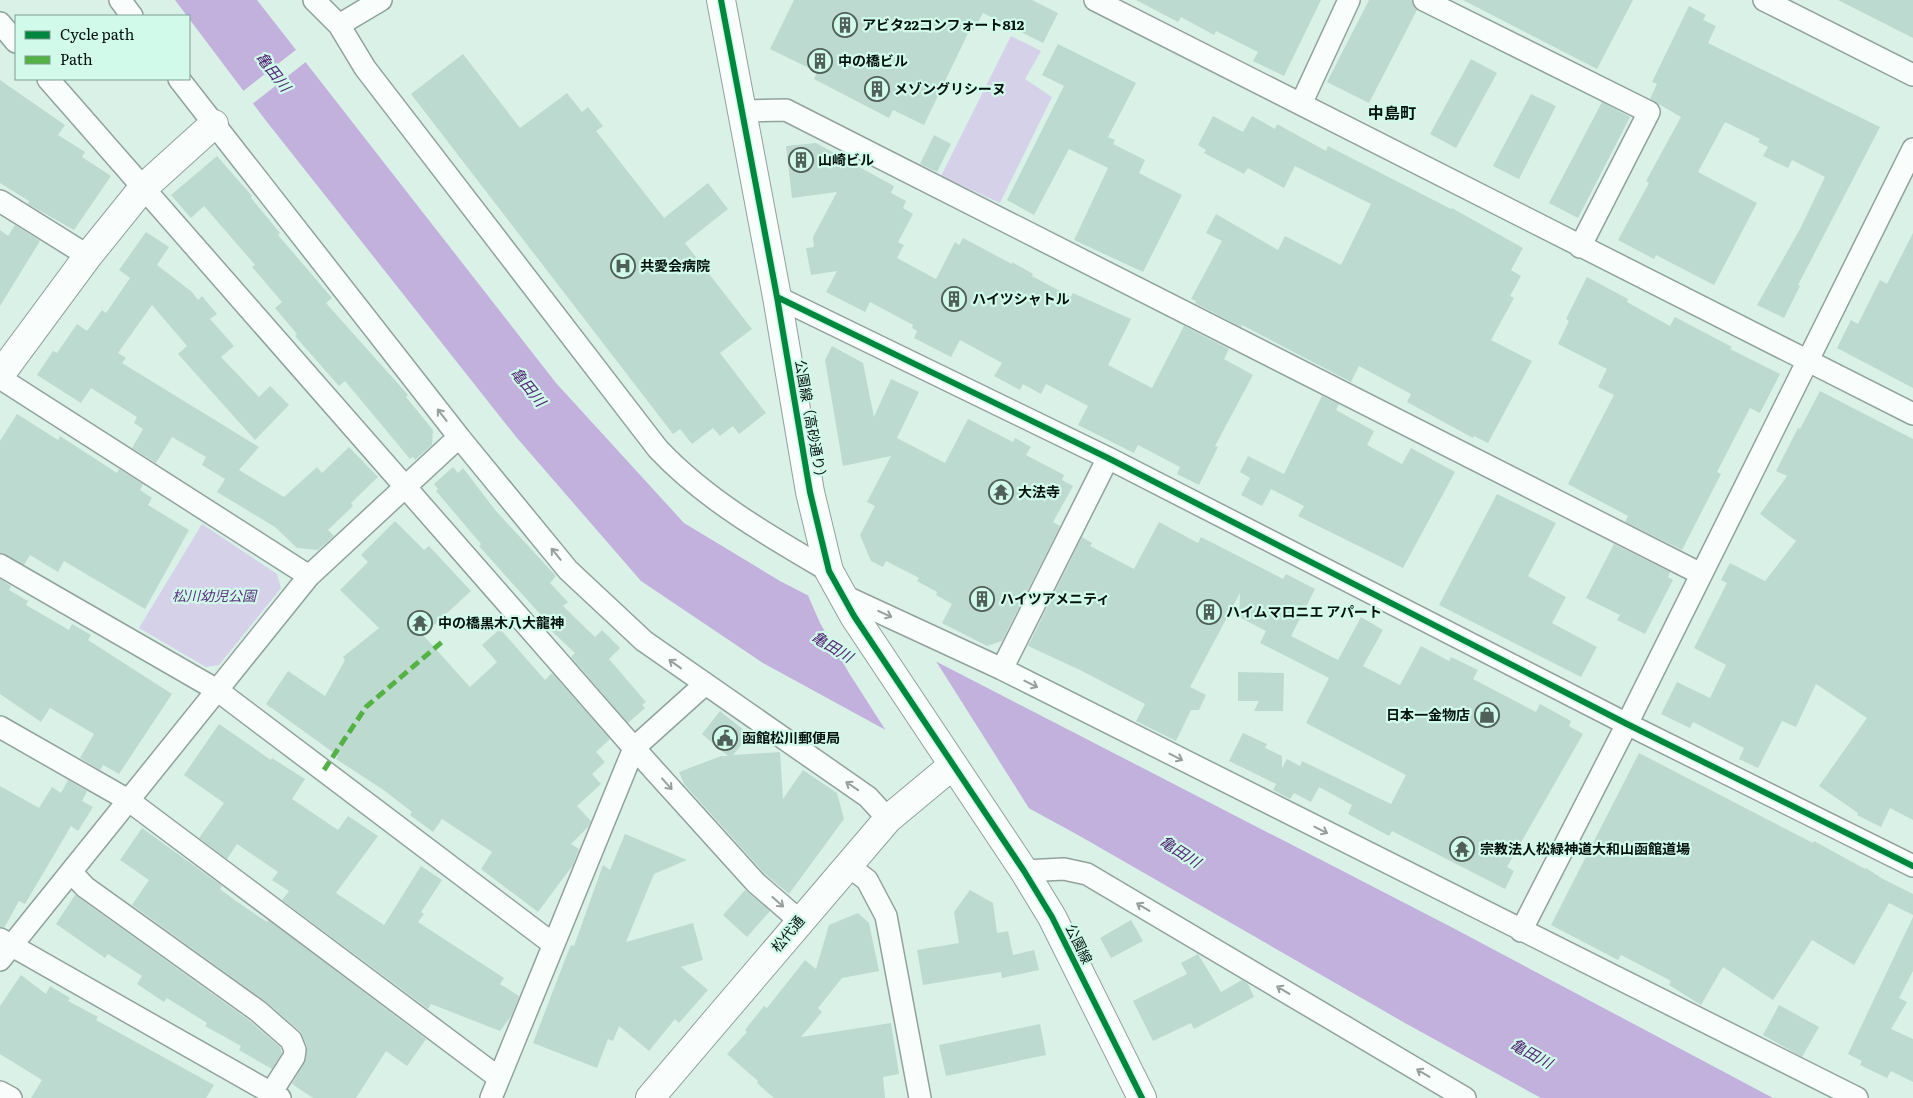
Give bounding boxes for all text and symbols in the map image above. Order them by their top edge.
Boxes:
building icon: アビタ22コンフォート812 [832,12,858,38]
place label: アビタ22コンフォート812 [862,14,1025,34]
legend [15,15,190,80]
text: Cycle path [60,22,135,45]
water label: 亀田川 [251,46,298,97]
text: Path [60,47,93,70]
building icon: 中の橋ビル [807,48,833,74]
place label: 中の橋ビル [838,50,908,70]
building icon: メゾングリシーヌ [864,76,890,102]
place label: メゾングリシーヌ [894,78,1006,98]
district label: 中島町 [1368,100,1416,124]
building icon: 山崎ビル [788,147,814,173]
place label: 山崎ビル [818,149,874,169]
hospital icon: 共愛会病院 [610,253,636,279]
place label: 共愛会病院 [640,255,710,275]
building icon: ハイツシャトル [941,286,967,312]
place label: ハイツシャトル [972,288,1070,308]
street label: 公園線（高砂通り） [791,358,833,486]
water label: 亀田川 [506,361,554,412]
one-way arrow [437,408,447,422]
temple icon: 大法寺 [988,479,1014,505]
place label: 大法寺 [1018,481,1060,501]
one-way arrow [550,548,561,561]
park label: 松川幼児公園 [172,585,258,605]
building icon: ハイツアメニティ [969,586,995,612]
place label: ハイツアメニティ [1000,588,1110,608]
building icon: ハイムマロニエ アパート [1196,599,1222,625]
place label: ハイムマロニエ アパート [1226,601,1382,621]
temple icon: 中の橋黒木八大龍神 [407,610,433,636]
one-way arrow [877,610,892,619]
place label: 中の橋黒木八大龍神 [438,612,564,632]
water label: 亀田川 [808,624,860,668]
one-way arrow [668,659,682,669]
one-way arrow [1024,679,1039,689]
shop icon: 日本一金物店 [1474,702,1500,728]
place label: 日本一金物店 [1386,704,1470,724]
public building icon: 函館松川郵便局 [712,725,738,751]
place label: 函館松川郵便局 [742,727,840,747]
one-way arrow [1169,752,1184,762]
one-way arrow [661,778,673,791]
one-way arrow [845,781,859,791]
one-way arrow [1314,825,1329,835]
water label: 亀田川 [1156,829,1208,874]
temple icon: 宗教法人松緑神道大和山函館道場 [1449,836,1475,862]
place label: 宗教法人松緑神道大和山函館道場 [1480,838,1690,858]
one-way arrow [772,896,785,908]
one-way arrow [1137,902,1151,912]
street label: 松代通 [766,911,808,956]
street label: 公園線 [1062,920,1098,967]
one-way arrow [1277,985,1291,995]
water label: 亀田川 [1506,1032,1559,1075]
one-way arrow [1416,1068,1431,1078]

